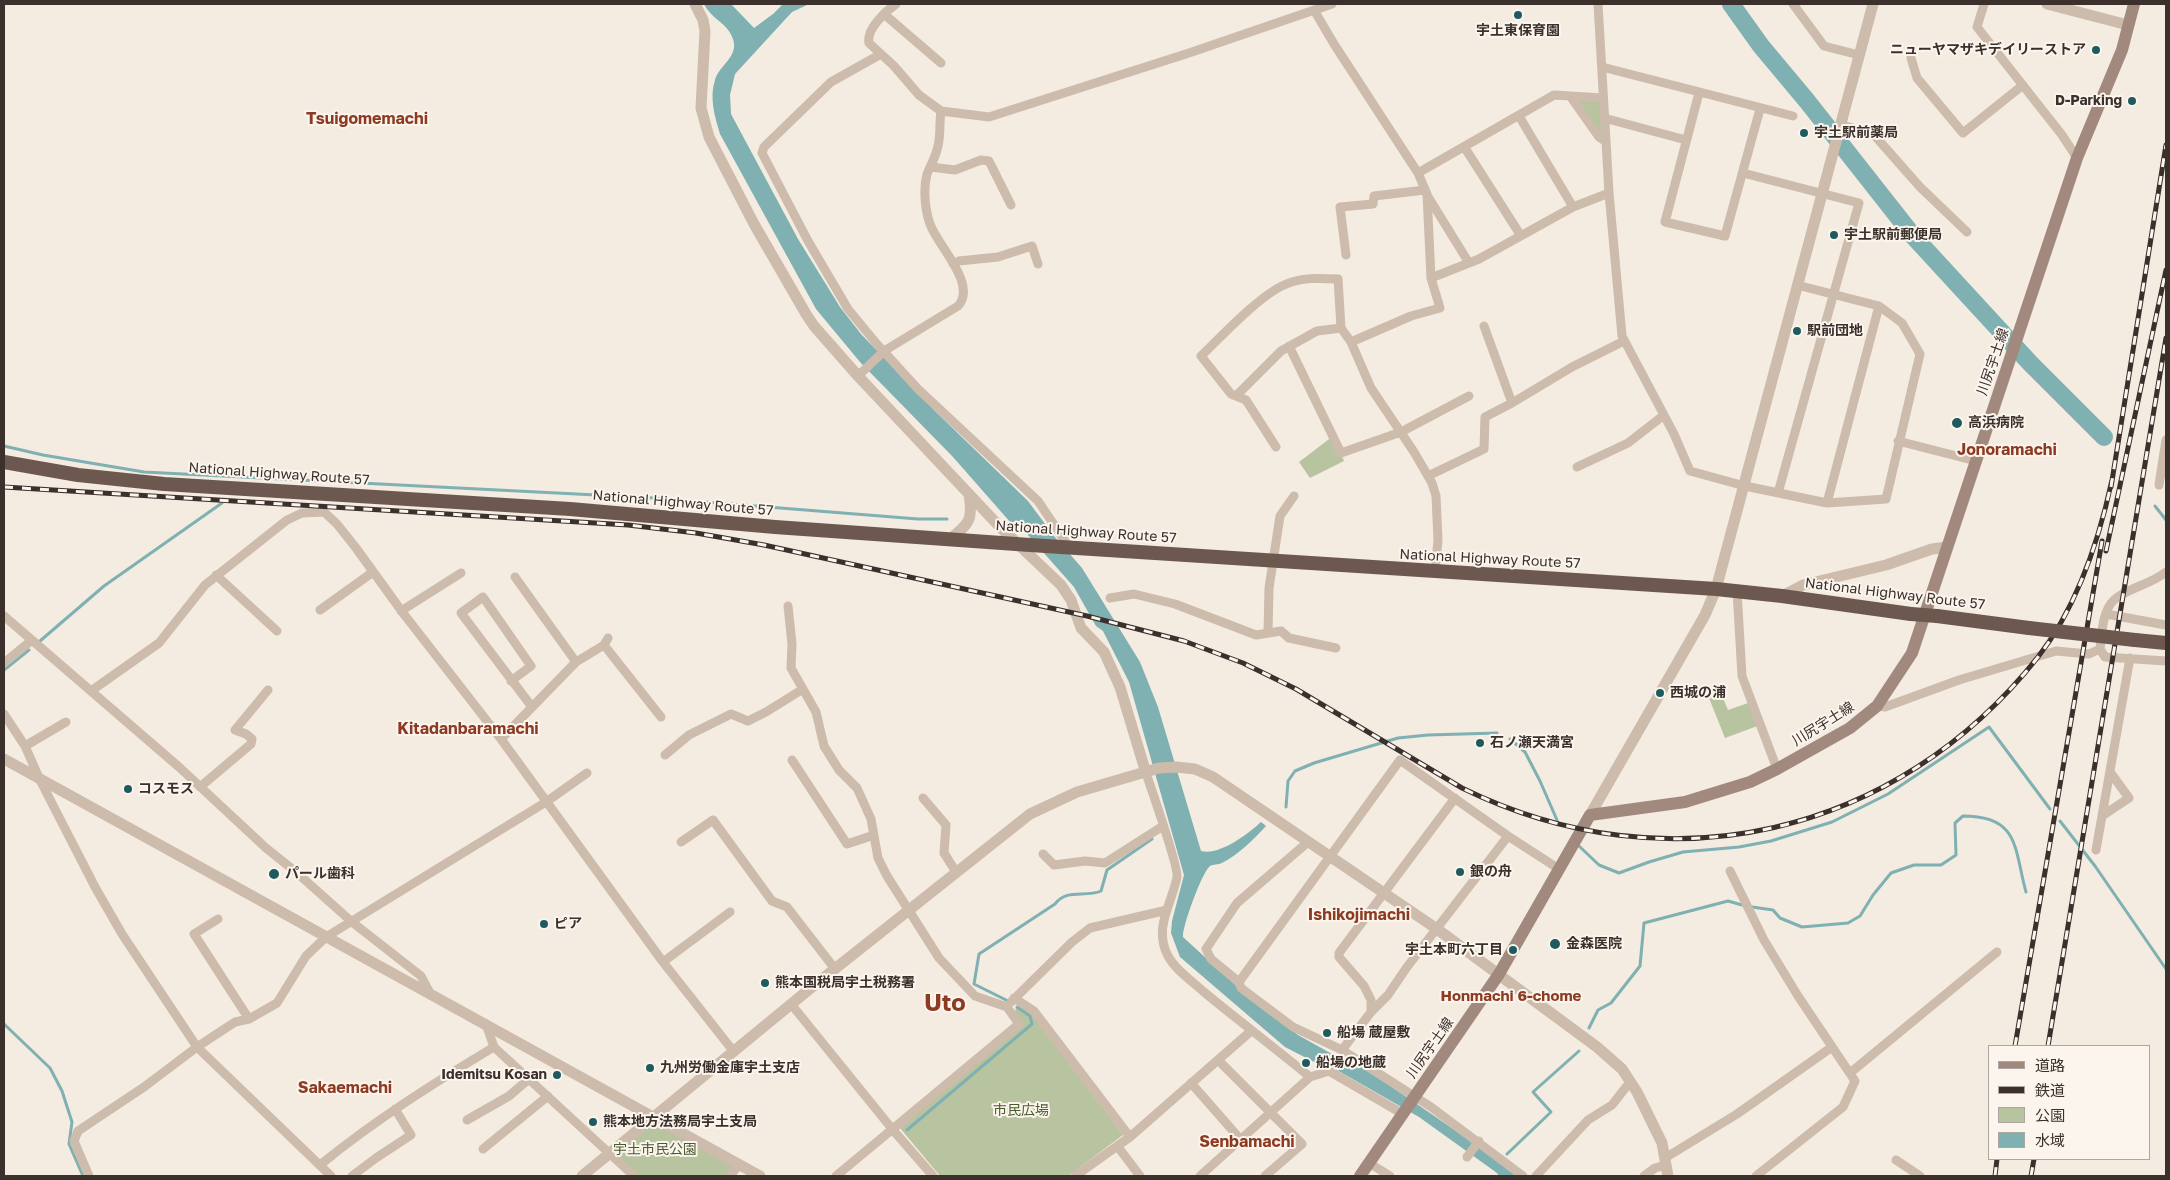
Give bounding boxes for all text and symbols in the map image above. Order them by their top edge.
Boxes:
marker: 宇土東保育園 [1512,9,1524,21]
place label: 宇土東保育園 [1476,23,1560,39]
place label: ニューヤマザキデイリーストア [1890,42,2086,58]
marker: ニューヤマザキデイリーストア [2090,44,2102,56]
place label: D-Parking [2055,93,2122,109]
marker: D-Parking [2126,95,2138,107]
district label: Tsuigomemachi [306,109,428,129]
place label: 宇土駅前薬局 [1814,125,1898,141]
marker: 宇土駅前薬局 [1798,127,1810,139]
place label: 宇土駅前郵便局 [1844,227,1942,243]
marker: 宇土駅前郵便局 [1828,229,1840,241]
place label: 駅前団地 [1807,323,1863,339]
marker: 駅前団地 [1791,325,1803,337]
street label: 川尻宇土線 [1974,326,2012,398]
place label: 高浜病院 [1968,415,2024,431]
marker: 高浜病院 [1950,416,1964,430]
district label: Jonoramachi [1957,440,2057,460]
street label: National Highway Route 57 [188,459,370,489]
street label: National Highway Route 57 [592,487,774,519]
street label: National Highway Route 57 [995,517,1177,547]
street label: National Highway Route 57 [1399,546,1581,572]
street label: National Highway Route 57 [1804,575,1986,613]
place label: 西城の浦 [1670,685,1726,701]
marker: 西城の浦 [1654,687,1666,699]
street label: 川尻宇土線 [1789,698,1857,750]
district label: Kitadanbaramachi [397,719,539,739]
place label: 石ノ瀬天満宮 [1490,735,1574,751]
marker: 石ノ瀬天満宮 [1474,737,1486,749]
place label: コスモス [138,781,194,797]
marker: コスモス [122,783,134,795]
place label: 銀の舟 [1470,864,1512,880]
place label: パール歯科 [285,866,355,882]
marker: 銀の舟 [1454,866,1466,878]
marker: パール歯科 [267,867,281,881]
district label: Ishikojimachi [1308,905,1410,925]
place label: ピア [554,916,582,932]
marker: ピア [538,918,550,930]
place label: 金森医院 [1566,936,1622,952]
marker: 金森医院 [1548,937,1562,951]
place label: 宇土本町六丁目 [1405,942,1503,958]
marker: 宇土本町六丁目 [1507,944,1519,956]
place label: 熊本国税局宇土税務署 [775,975,915,991]
marker: 熊本国税局宇土税務署 [759,977,771,989]
district label: Honmachi 6-chome [1441,987,1581,1005]
district label: Uto [924,989,966,1017]
street label: 川尻宇土線 [1403,1015,1457,1081]
place label: 船場 蔵屋敷 [1337,1025,1410,1041]
marker: 船場 蔵屋敷 [1321,1027,1333,1039]
legend [1988,1045,2150,1160]
place label: 船場の地蔵 [1316,1055,1386,1071]
text: 道路 [2035,1056,2065,1074]
marker: 船場の地蔵 [1300,1057,1312,1069]
place label: 九州労働金庫宇土支店 [660,1060,800,1076]
marker: 九州労働金庫宇土支店 [644,1062,656,1074]
place label: Idemitsu Kosan [441,1067,547,1083]
marker: Idemitsu Kosan [551,1069,563,1081]
district label: Sakaemachi [298,1078,392,1098]
text: 鉄道 [2035,1081,2065,1099]
park label: 市民広場 [993,1103,1049,1119]
text: 公園 [2035,1106,2065,1124]
place label: 熊本地方法務局宇土支局 [603,1114,757,1130]
marker: 熊本地方法務局宇土支局 [587,1116,599,1128]
text: 水域 [2035,1131,2065,1149]
district label: Senbamachi [1199,1132,1295,1152]
park label: 宇土市民公園 [613,1142,697,1158]

